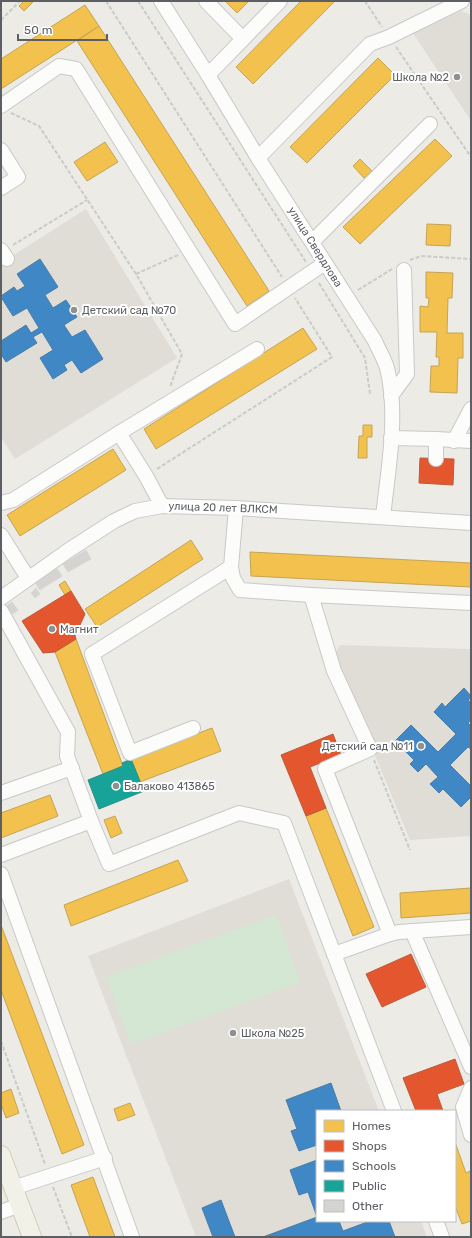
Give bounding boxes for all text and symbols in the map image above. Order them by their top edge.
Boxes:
scale bar [18,16,107,42]
text: 50 m [24,23,52,37]
place label: Школа №2 [392,71,449,84]
marker: Школа №2 [452,72,462,82]
street label: улица Свердлова [285,205,345,289]
place label: Детский сад №70 [82,304,176,317]
marker: Детский сад №70 [69,305,79,315]
street label: улица 20 лет ВЛКСМ [168,500,278,516]
place label: Магнит [60,623,99,636]
marker: Магнит [47,624,57,634]
place label: Детский сад №11 [322,740,413,753]
marker: Детский сад №11 [416,741,426,751]
place label: Балаково 413865 [124,780,215,793]
marker: Балаково 413865 [111,781,121,791]
place label: Школа №25 [241,1027,305,1040]
marker: Школа №25 [228,1028,238,1038]
legend [316,1110,456,1222]
text: Homes [352,1119,391,1133]
text: Shops [352,1139,387,1153]
text: Schools [352,1159,396,1173]
text: Public [352,1179,387,1193]
text: Other [352,1199,384,1213]

